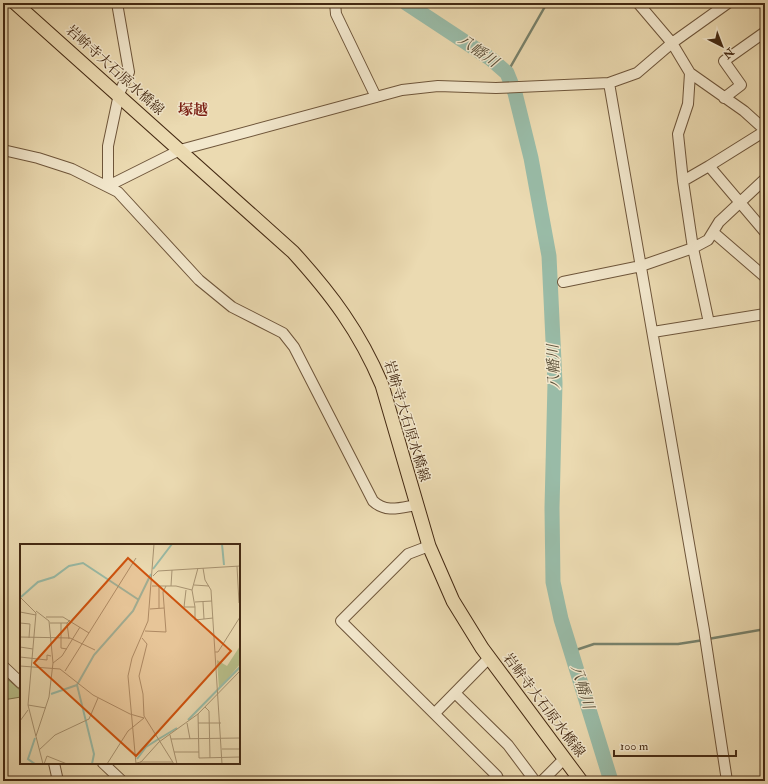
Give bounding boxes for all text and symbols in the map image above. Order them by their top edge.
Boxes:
street label: 岩峅寺大石原水橋線 [62,22,168,118]
north arrow [702,26,742,66]
water label: 八幡川 [454,30,504,73]
text: N [719,44,737,62]
district label: 塚越 [178,101,208,120]
water label: 八幡川 [544,342,564,390]
street label: 岩峅寺大石原水橋線 [380,358,434,484]
inset map [20,544,240,764]
street label: 岩峅寺大石原水橋線 [499,650,589,760]
water label: 八幡川 [566,663,598,713]
scale bar [614,732,736,758]
text: 100 m [620,739,649,754]

